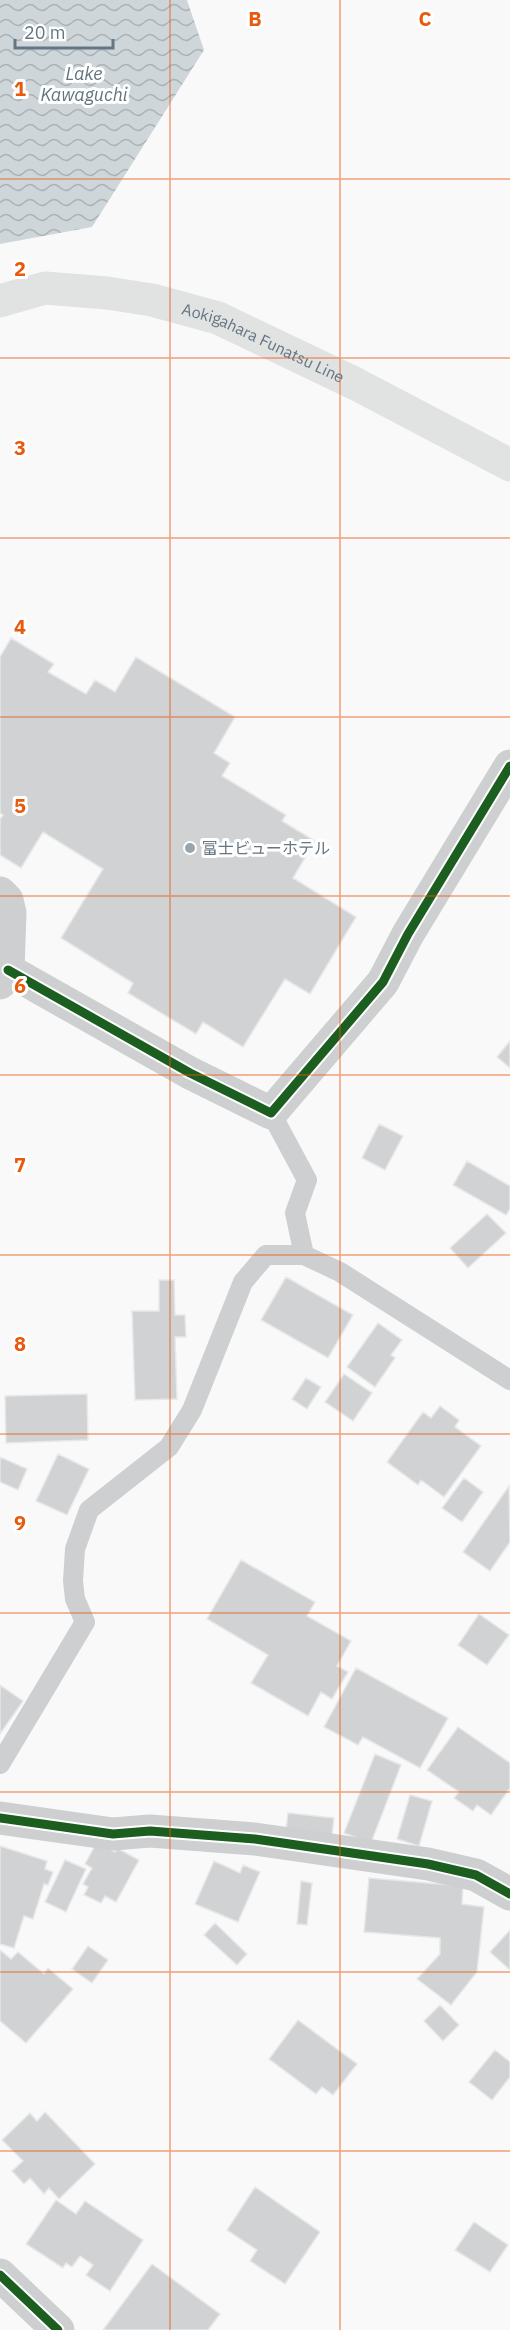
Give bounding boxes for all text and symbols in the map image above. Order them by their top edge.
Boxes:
text: B [248,5,262,32]
text: C [418,5,432,32]
scale bar [15,12,112,50]
text: 20 m [24,21,66,44]
water label: Lake Kawaguchi [40,62,128,106]
text: 1 [14,75,26,102]
text: 2 [14,255,26,282]
street label: Aokigahara Funatsu Line [180,299,348,387]
text: 3 [14,434,26,461]
text: 4 [14,613,26,640]
text: 5 [14,792,26,819]
place label: 富士ビューホテル [202,838,330,858]
marker: 富士ビューホテル [183,841,197,855]
text: 6 [14,972,26,999]
text: 7 [14,1151,26,1178]
text: 8 [14,1330,26,1357]
text: 9 [14,1509,26,1536]

